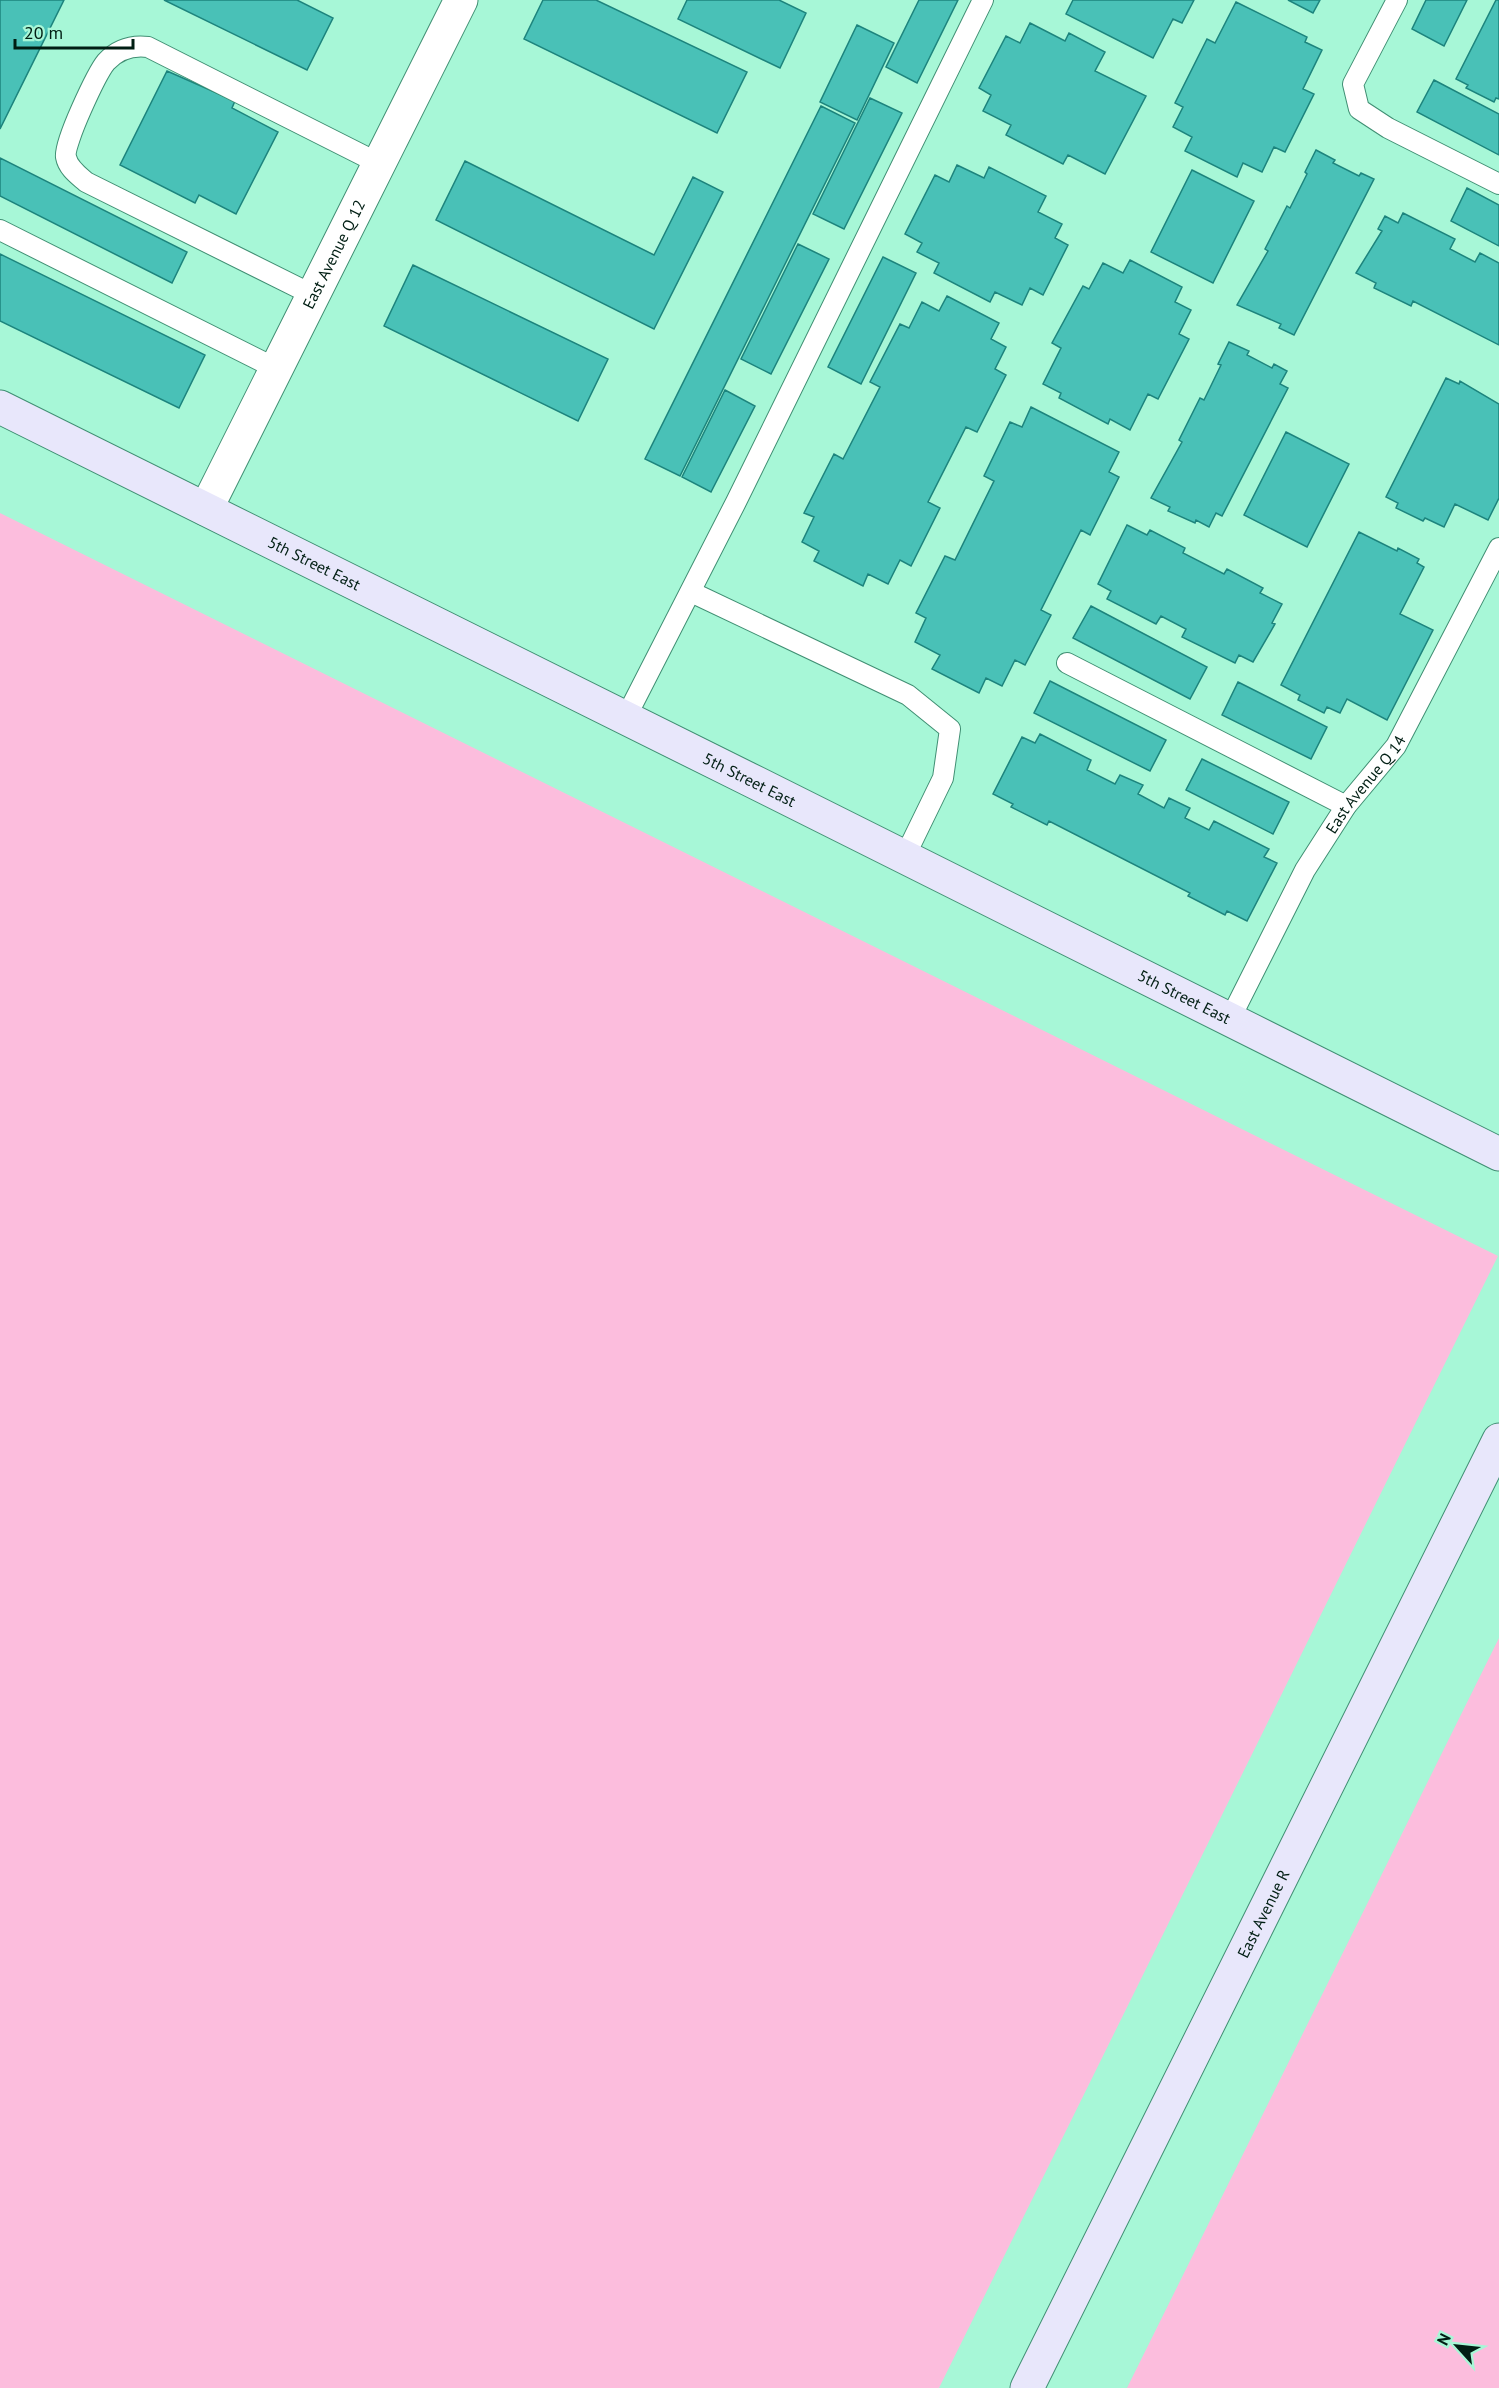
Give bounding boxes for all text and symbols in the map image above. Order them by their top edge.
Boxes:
scale bar [15,12,134,50]
text: 20 m [24,21,63,44]
street label: East Avenue Q 12 [298,196,369,312]
street label: 5th Street East [265,532,365,595]
street label: East Avenue Q 14 [1321,732,1410,837]
street label: 5th Street East [700,748,800,811]
street label: 5th Street East [1135,965,1235,1028]
street label: East Avenue R [1233,1866,1294,1961]
north arrow [1427,2316,1487,2376]
text: N [1432,2330,1455,2348]

